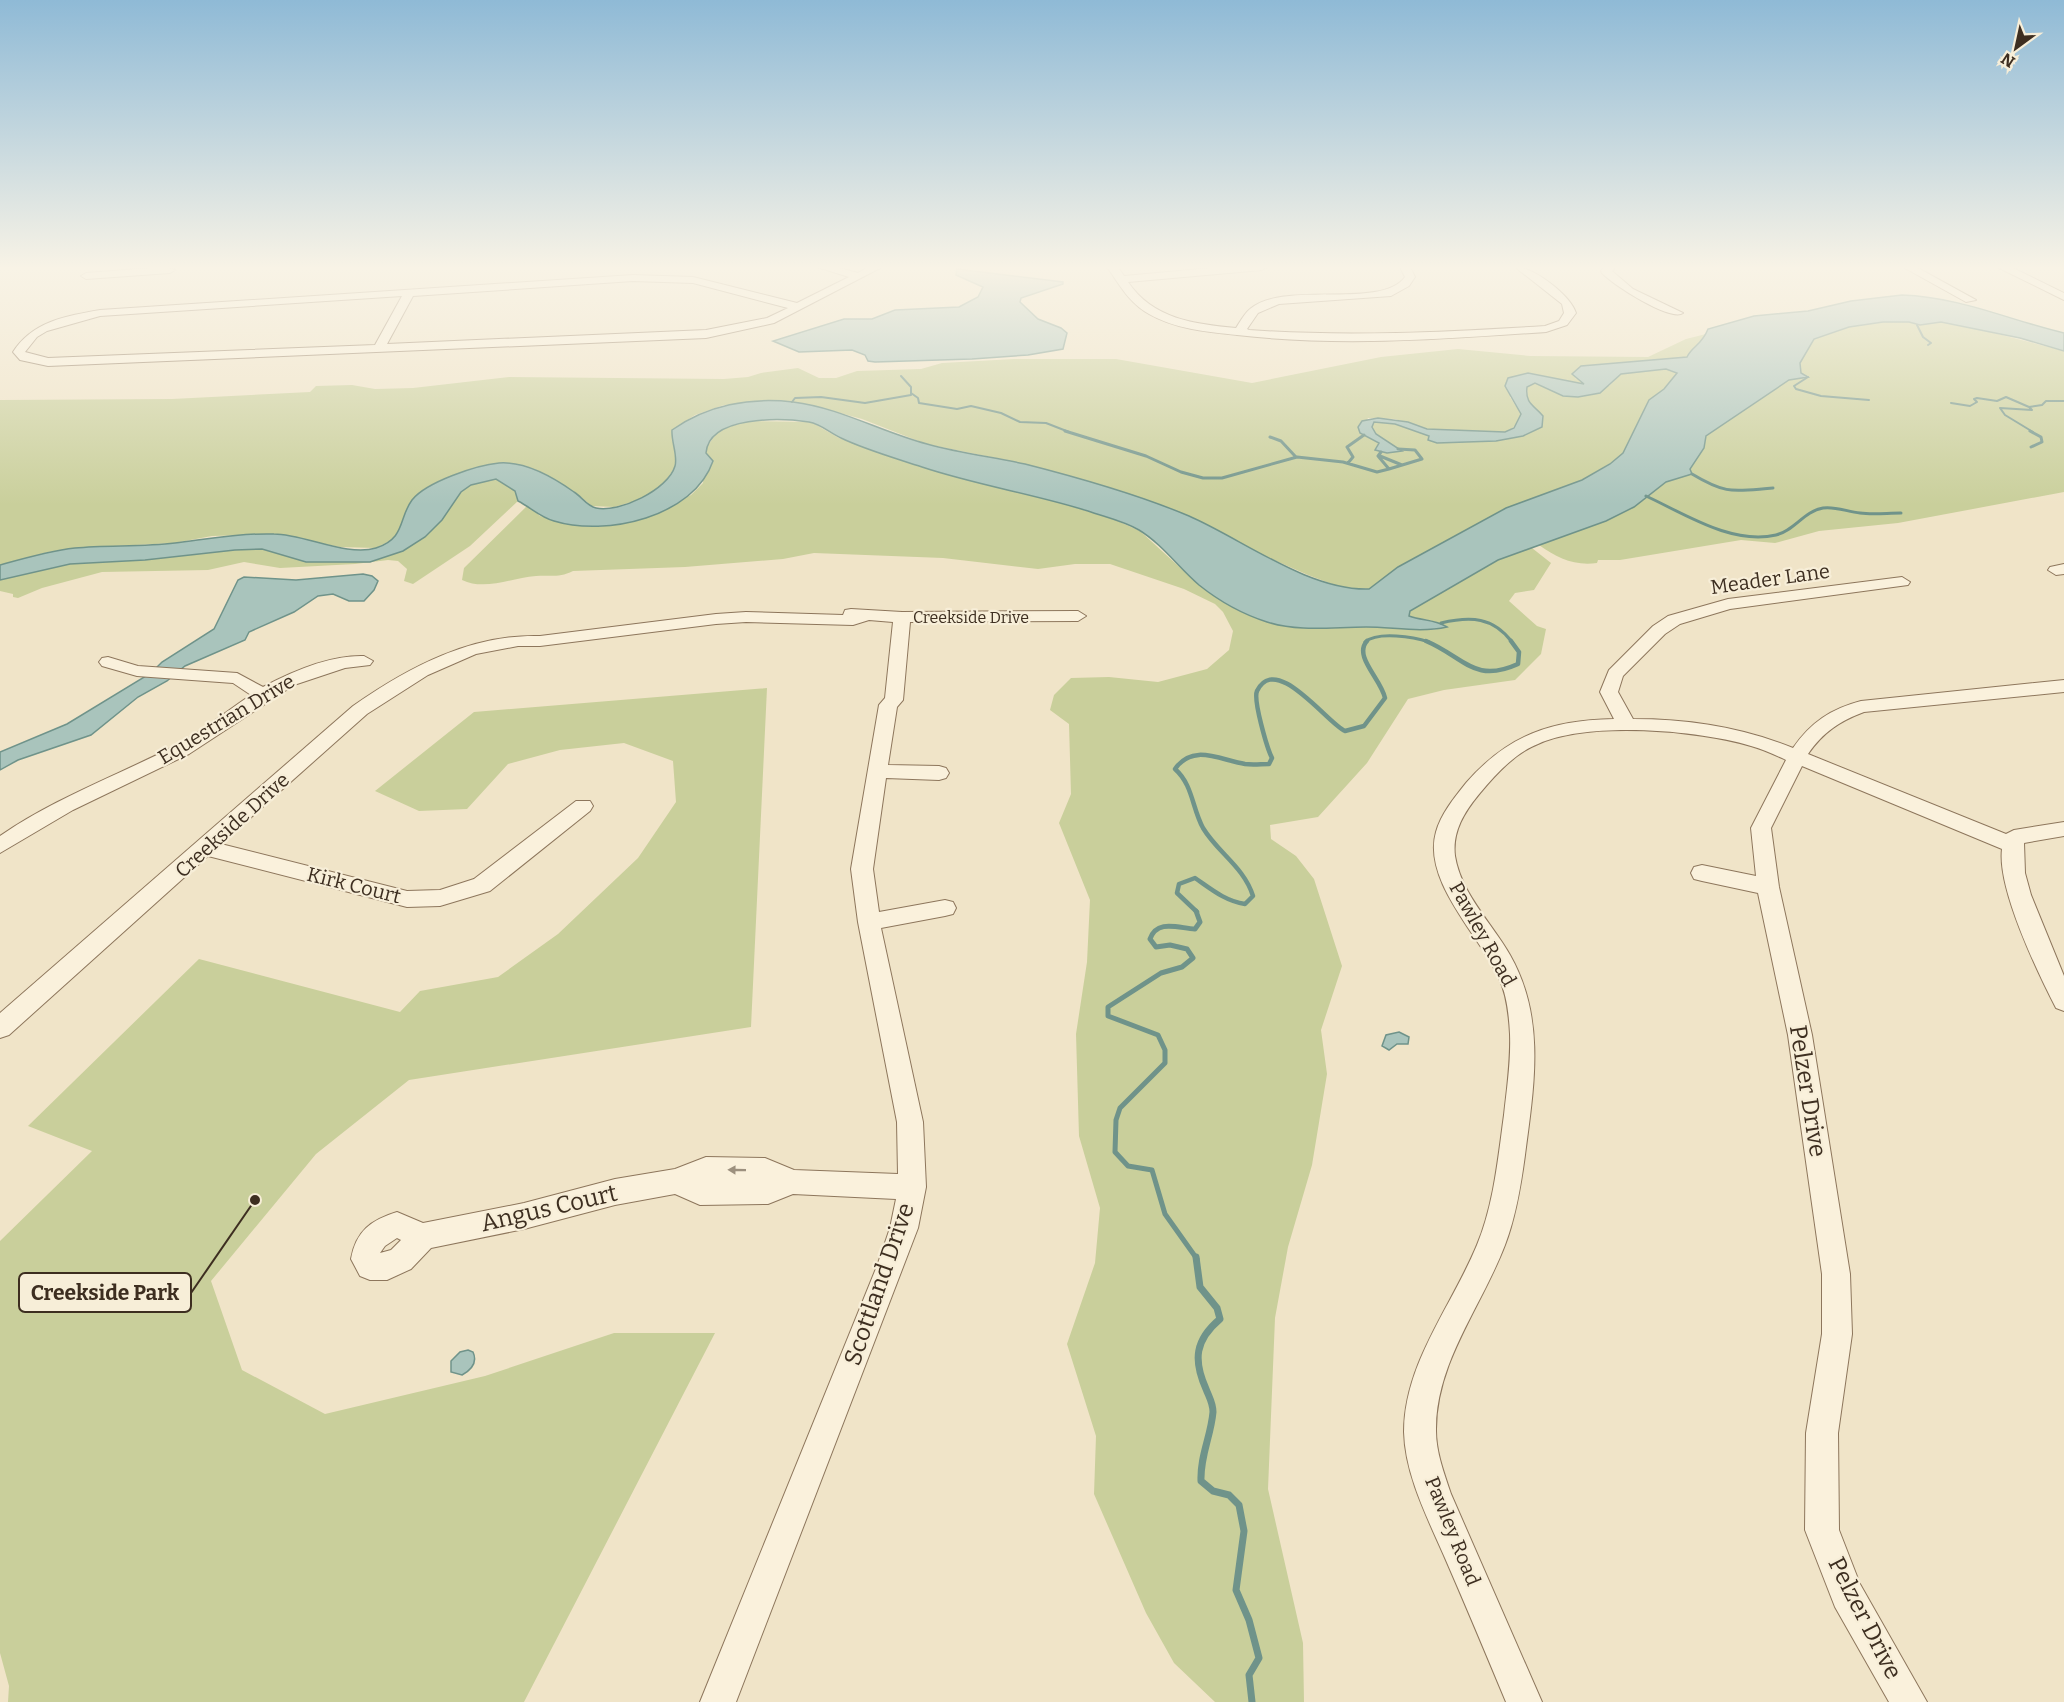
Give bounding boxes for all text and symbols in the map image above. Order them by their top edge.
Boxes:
north arrow [1986,18,2046,78]
text: N [1998,49,2018,71]
street label: Meader Lane [1709,559,1831,599]
street label: Creekside Drive [913,608,1029,627]
street label: Equestrian Drive [153,669,299,769]
street label: Creekside Drive [170,768,294,882]
street label: Kirk Court [305,862,403,908]
street label: Pawley Road [1444,878,1522,990]
street label: Pelzer Drive [1784,1023,1832,1159]
one-way arrow [727,1165,746,1174]
street label: Angus Court [478,1179,620,1237]
street label: Scottland Drive [838,1199,920,1369]
callout: Creekside Park [19,1273,191,1312]
text: Creekside Park [31,1280,180,1306]
street label: Pawley Road [1420,1473,1486,1589]
street label: Pelzer Drive [1822,1552,1908,1684]

